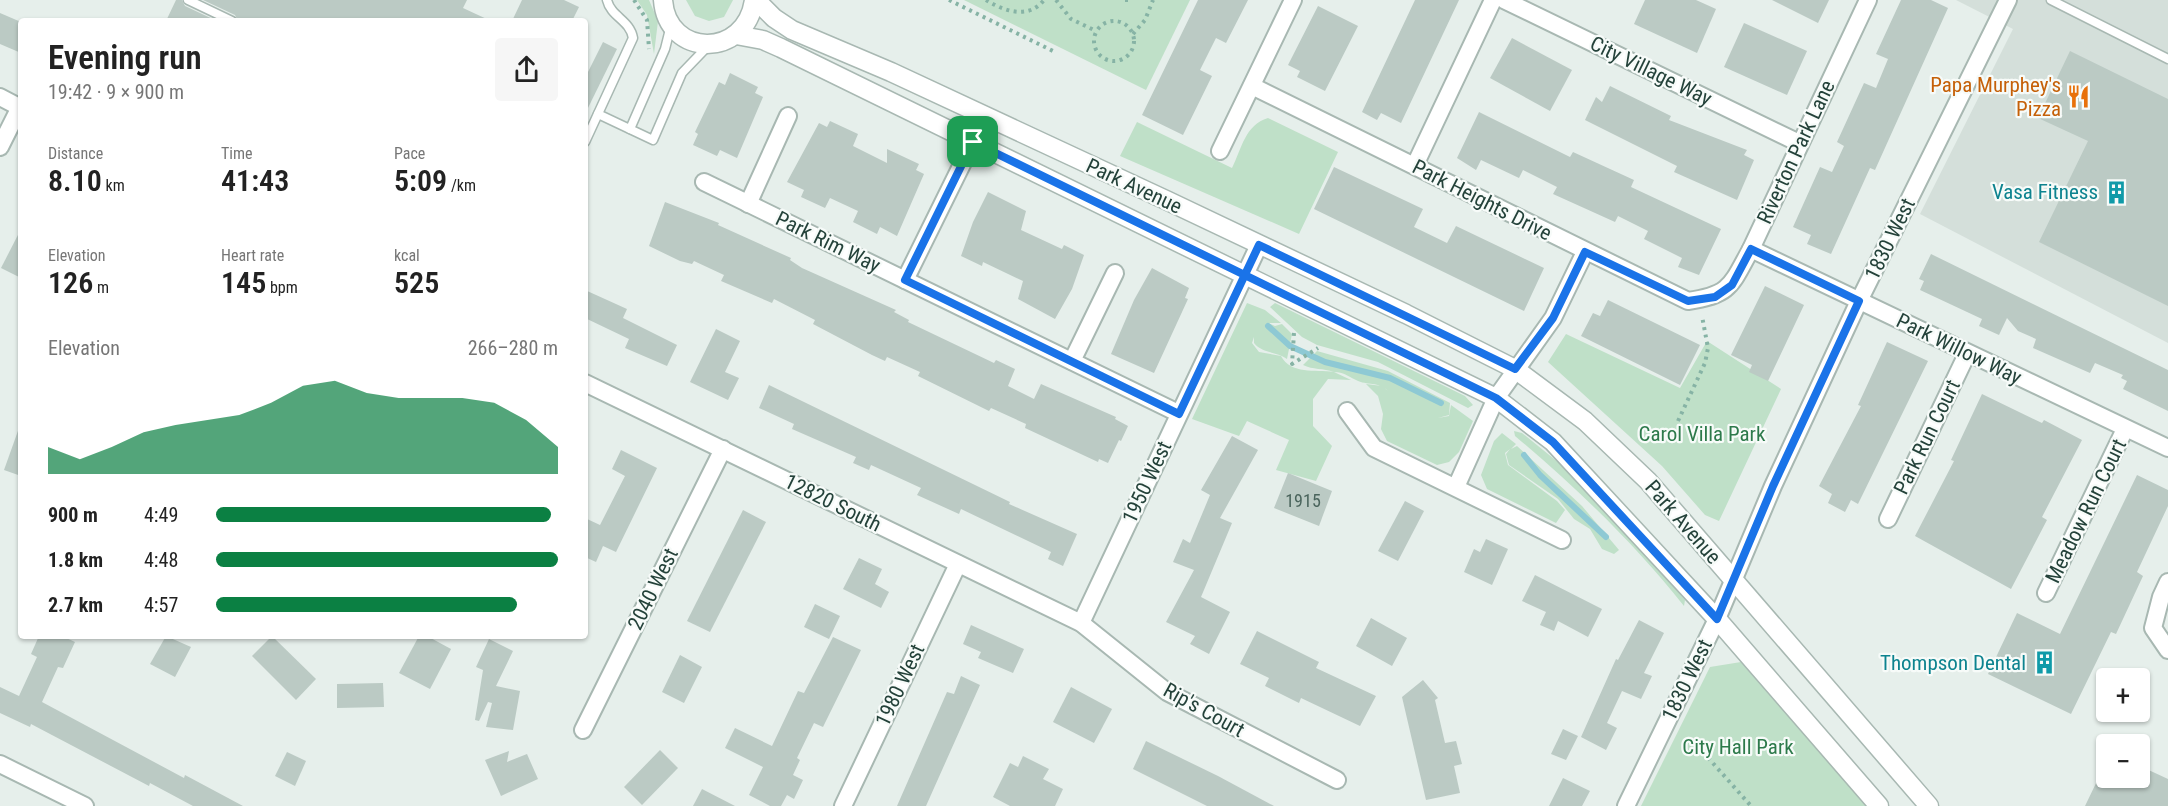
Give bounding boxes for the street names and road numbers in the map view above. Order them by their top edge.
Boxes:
street label: City Village Way [1586,31,1716,111]
street label: Riverton Park Lane [1752,76,1840,228]
street label: Park Avenue [1082,153,1186,219]
street label: Park Heights Drive [1408,155,1556,245]
street label: 1830 West [1860,194,1920,284]
street label: Park Rim Way [772,206,884,278]
street label: Park Willow Way [1893,308,2026,390]
street label: Park Run Court [1889,376,1965,498]
street label: Meadow Run Court [2041,435,2131,587]
street label: 1950 West [1118,437,1176,527]
street label: 12820 South [781,469,885,537]
street label: Park Avenue [1640,475,1726,569]
street label: 2040 West [623,544,683,634]
street label: 1830 West [1657,635,1717,725]
street label: 1980 West [871,640,929,730]
street label: Rip's Court [1159,678,1249,742]

